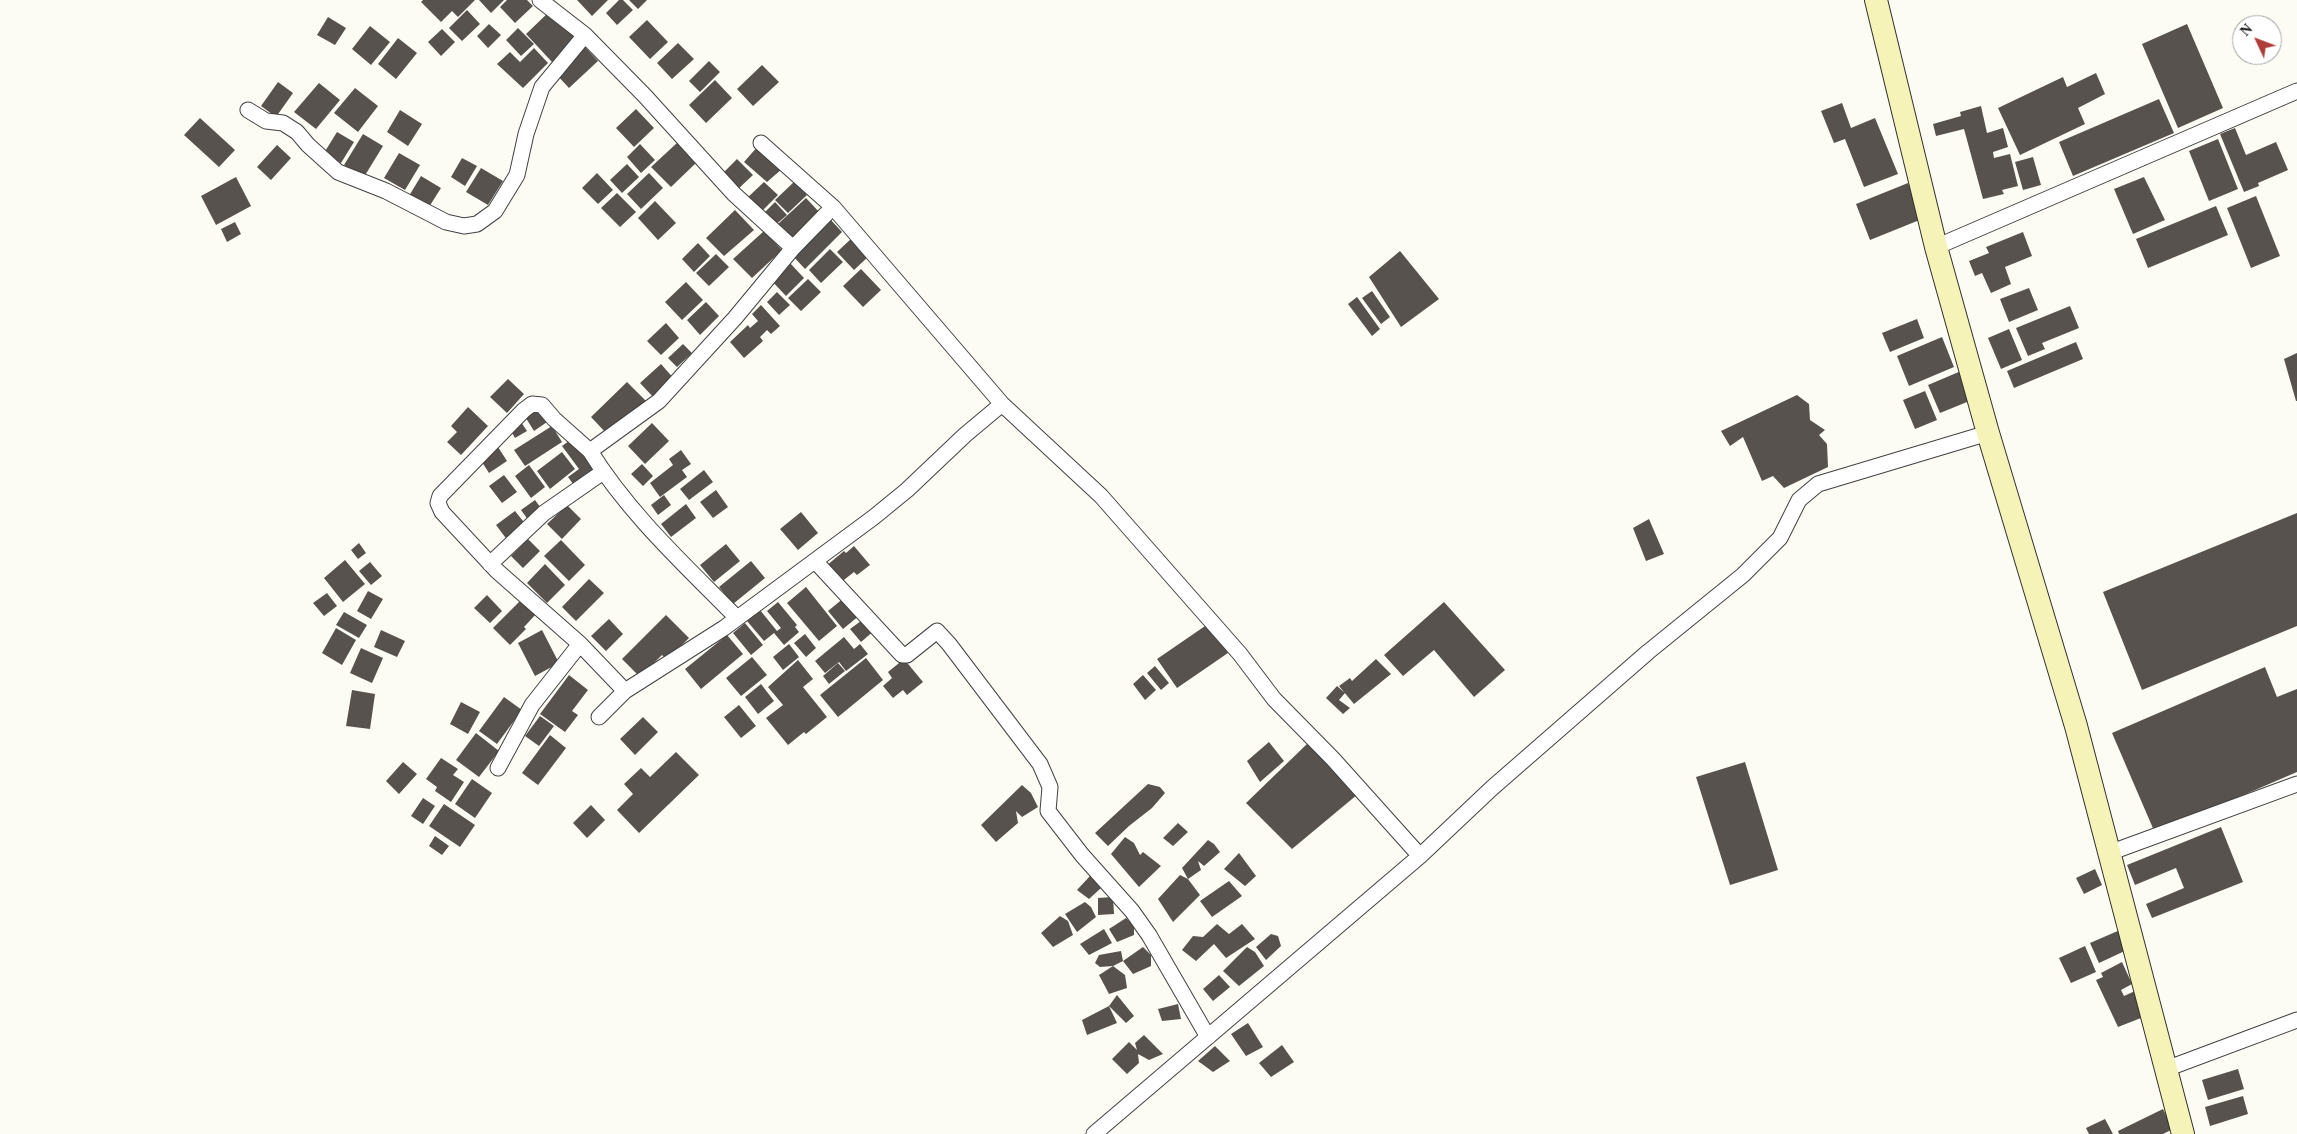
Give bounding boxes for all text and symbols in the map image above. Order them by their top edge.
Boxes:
north arrow [2232,15,2282,65]
text: N [2237,21,2255,39]

